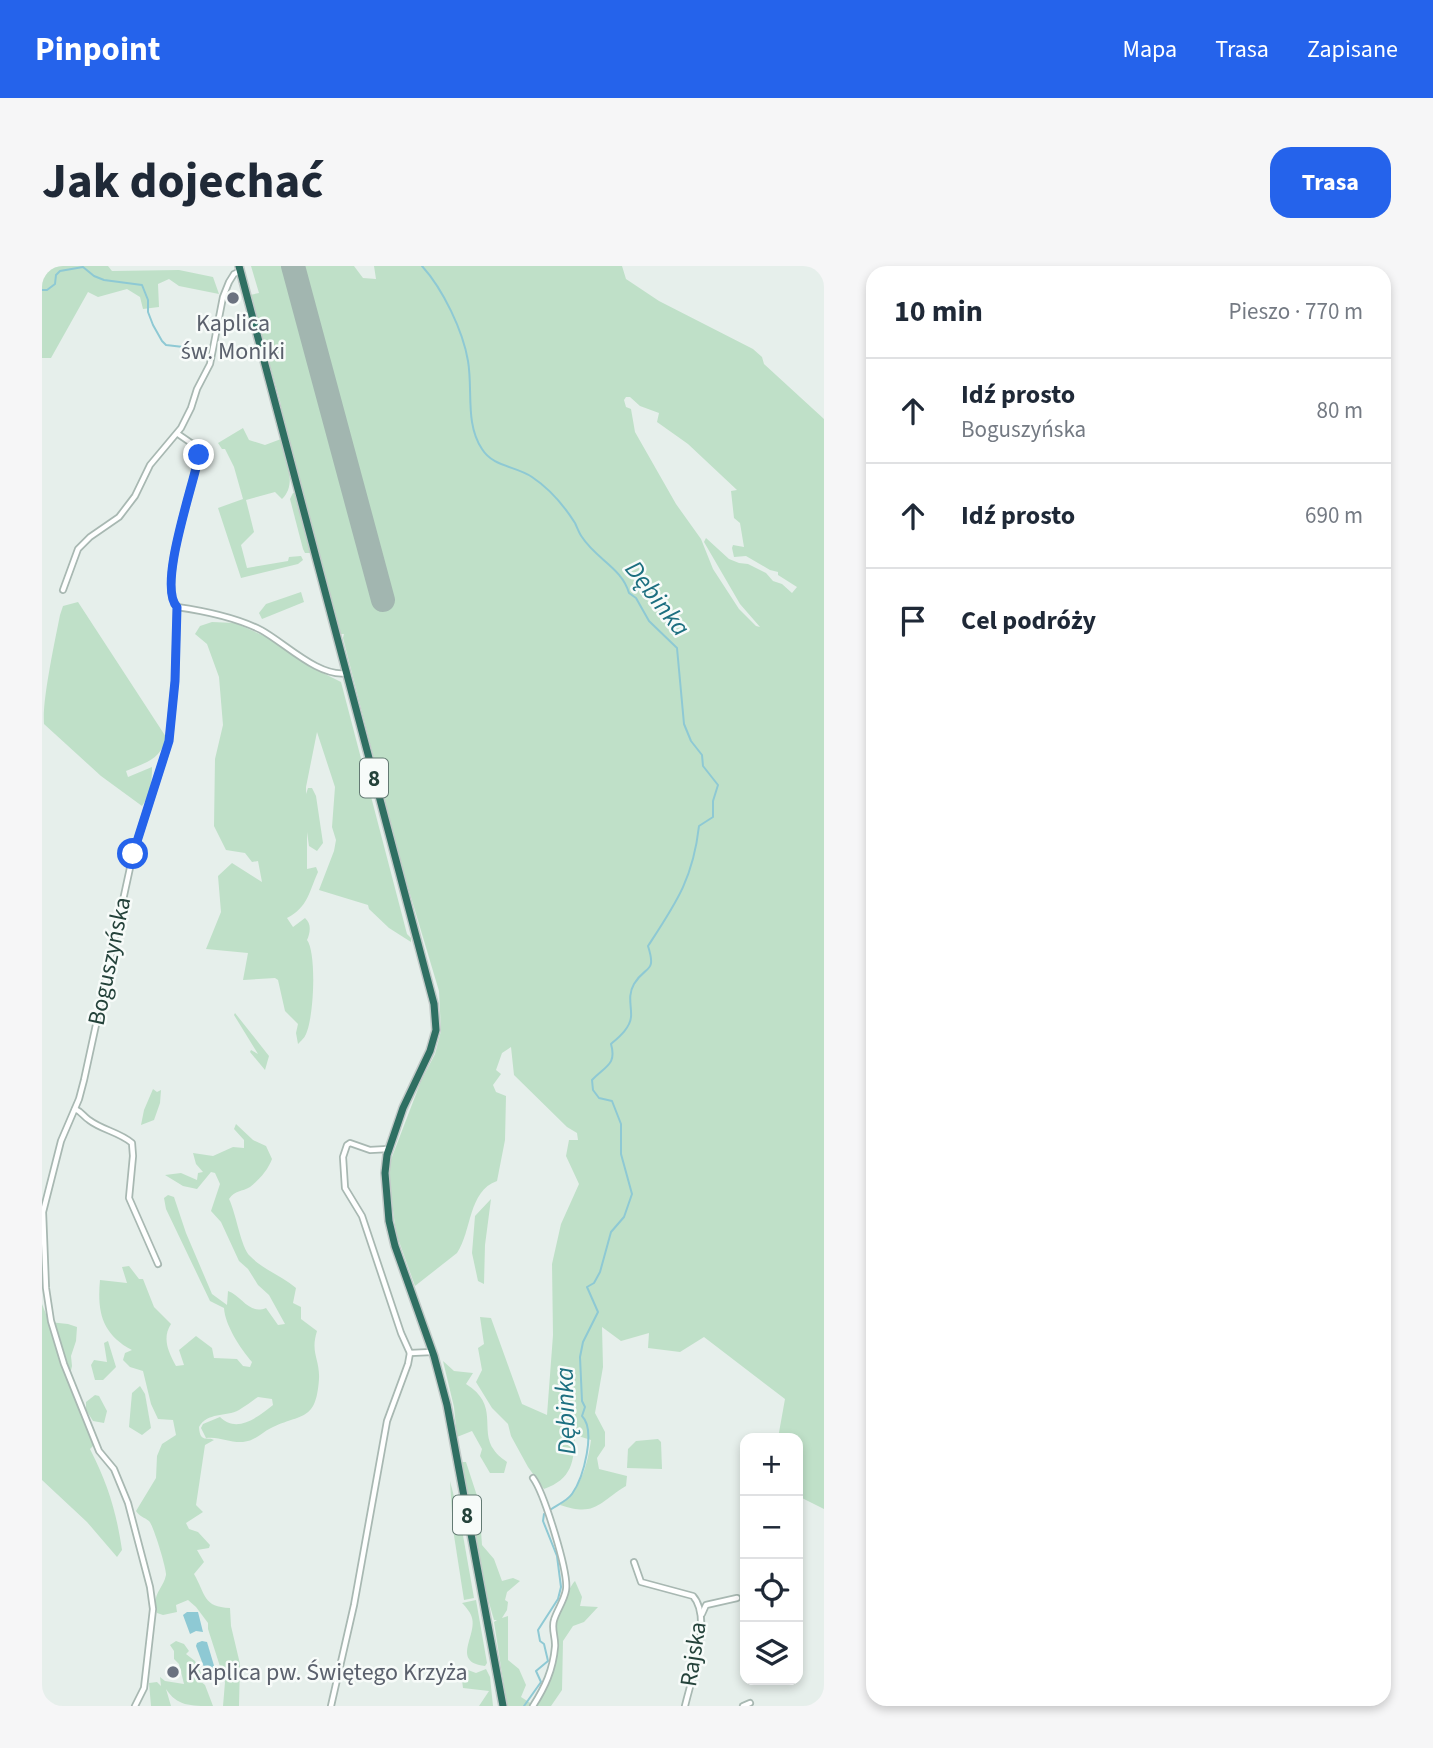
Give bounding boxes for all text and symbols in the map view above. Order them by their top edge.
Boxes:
text: Pinpoint [35,26,161,73]
text: Mapa [1123,32,1177,67]
text: Trasa [1215,32,1269,67]
text: Zapisane [1307,32,1398,67]
text: Jak dojechać [42,147,323,217]
button: Trasa [1270,147,1391,218]
marker: Kaplica św. Moniki [225,290,241,306]
text: 10 min [894,290,983,333]
text: Pieszo · 770 m [1228,295,1363,328]
place label: Kaplica św. Moniki [181,306,285,369]
text: Idź prosto [961,376,1075,413]
icon: ahead [894,392,932,430]
text: 80 m [1316,394,1363,427]
text: Boguszyńska [961,413,1086,446]
route end [183,439,214,470]
icon: ahead [894,497,932,535]
text: Idź prosto [961,497,1075,534]
text: 690 m [1305,499,1363,532]
water label: Dębinka [616,552,699,644]
icon: arrive [894,602,932,640]
text: Cel podróży [961,602,1096,639]
road number: 8 [360,758,388,798]
route start [117,838,148,869]
street label: Boguszyńska [79,894,140,1029]
water label: Dębinka [545,1367,586,1455]
map controls [740,1433,803,1685]
button: + [740,1433,803,1496]
road number: 8 [453,1496,481,1534]
button: − [740,1496,803,1559]
button: locate [740,1559,803,1622]
street label: Rajska [671,1619,716,1689]
button: layers [740,1622,803,1685]
place label: Kaplica pw. Świętego Krzyża [187,1655,468,1690]
marker: Kaplica pw. Świętego Krzyża [165,1664,181,1680]

